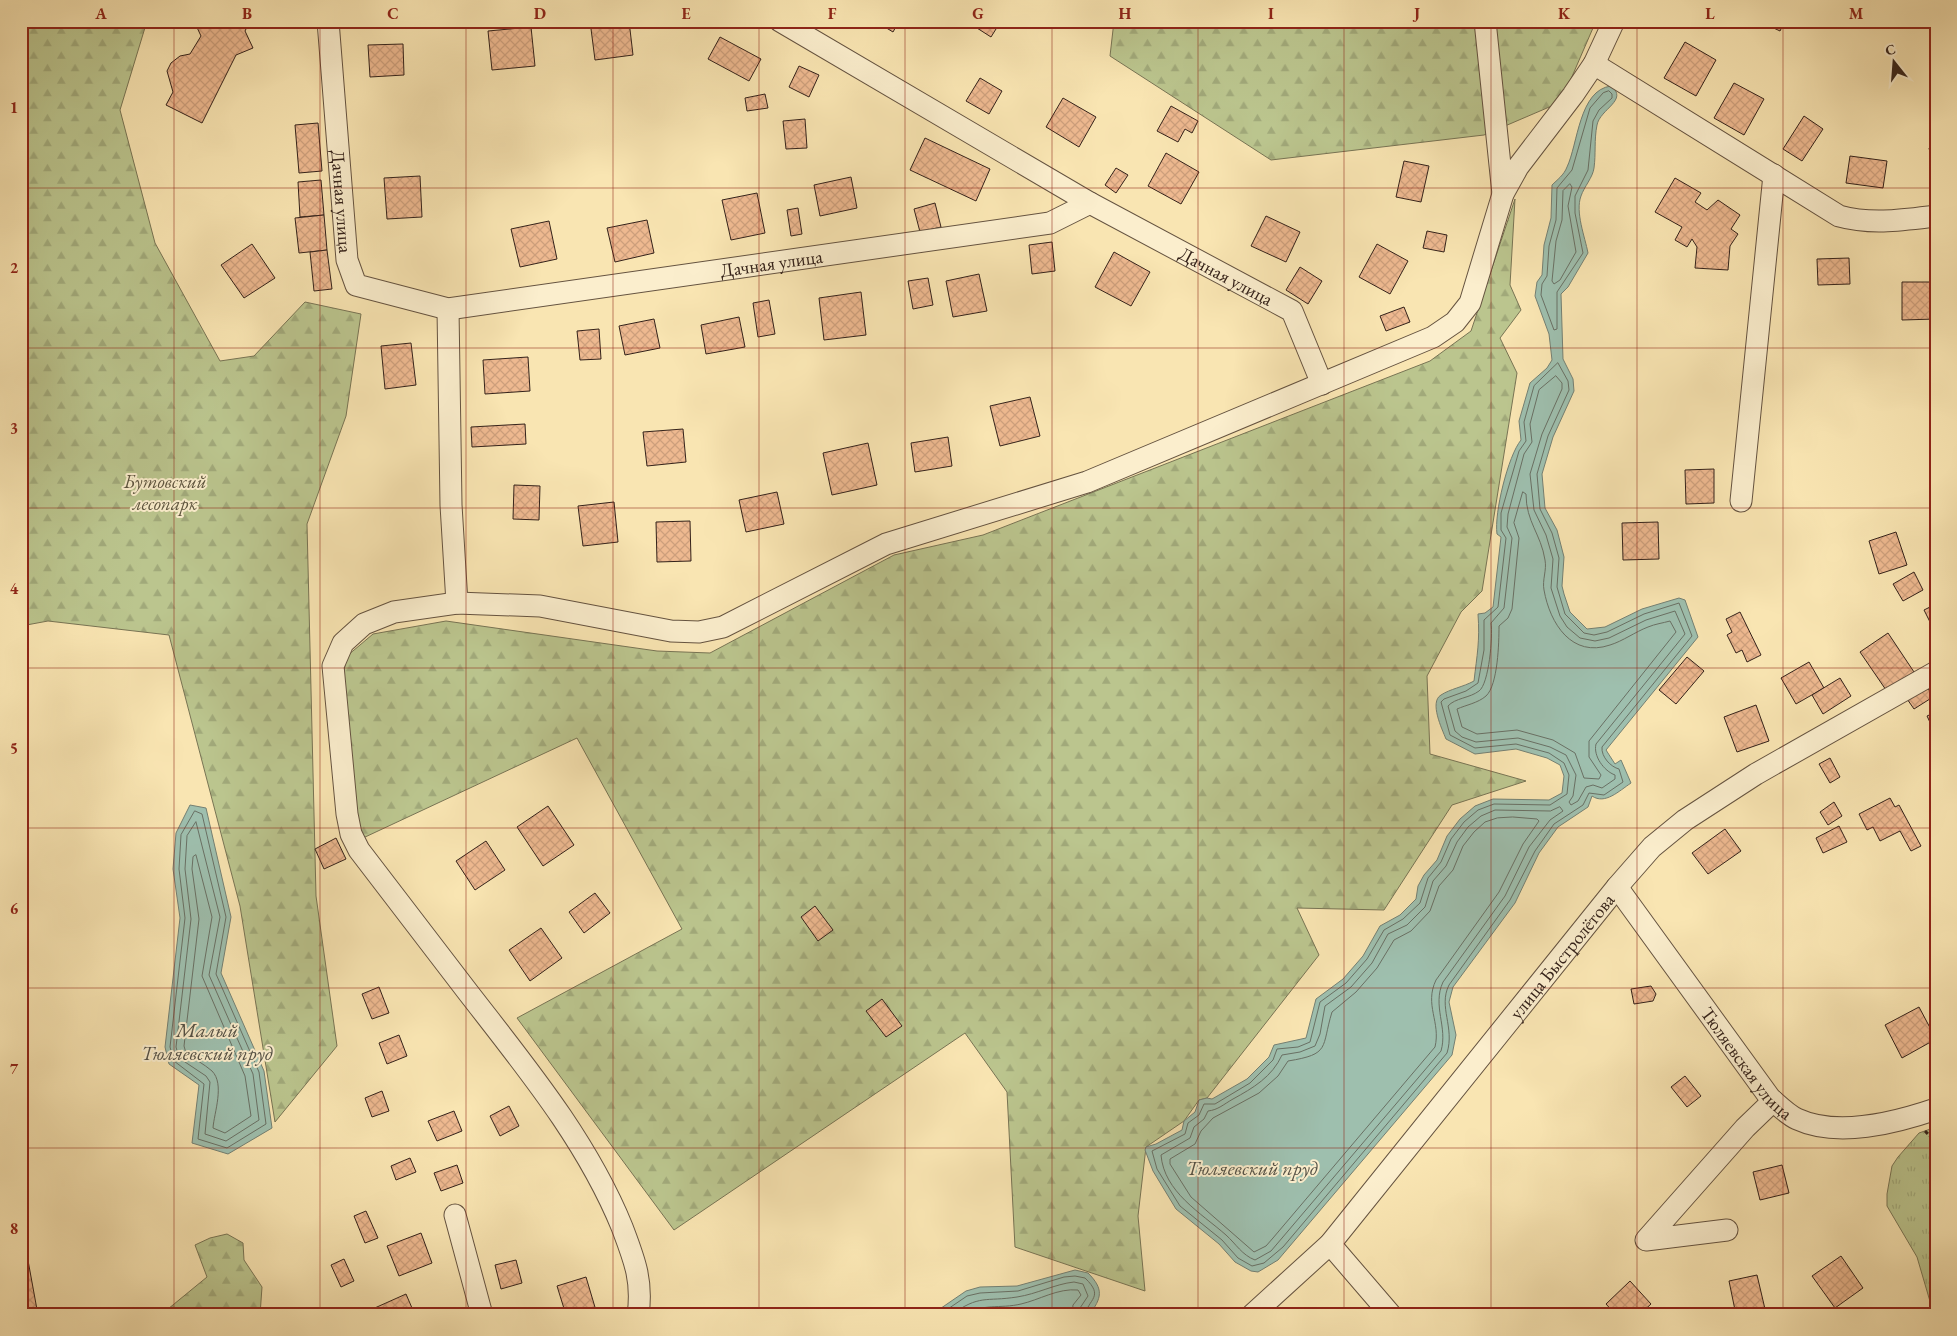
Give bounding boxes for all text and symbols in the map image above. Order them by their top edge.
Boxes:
text: A [94,3,107,24]
text: B [242,3,252,24]
text: C [387,3,399,24]
text: D [534,3,546,24]
text: E [681,3,691,24]
text: F [828,3,837,24]
text: G [972,3,984,24]
text: H [1119,3,1132,24]
text: I [1268,3,1274,24]
text: J [1412,3,1420,24]
text: K [1558,3,1571,24]
text: L [1705,3,1715,24]
text: M [1849,3,1864,24]
north arrow [1870,38,1920,88]
text: С [1883,39,1898,60]
text: 1 [10,97,18,118]
street label: Дачная улица [325,149,358,254]
street label: Дачная улица [1175,241,1278,312]
street label: Дачная улица [718,244,825,283]
text: 2 [10,257,19,278]
text: 3 [10,418,18,439]
park label: Бутовский лесопарк [123,469,207,516]
text: 4 [10,578,19,599]
text: 5 [10,738,18,759]
street label: улица Быстролётова [1504,888,1620,1024]
text: 6 [10,898,19,919]
street label: Тюляевская улица [1695,1002,1798,1126]
water label: Малый Тюляевский пруд [141,1017,273,1066]
text: 7 [10,1058,19,1079]
water label: Тюляевский пруд [1186,1155,1318,1181]
text: 8 [10,1218,18,1239]

